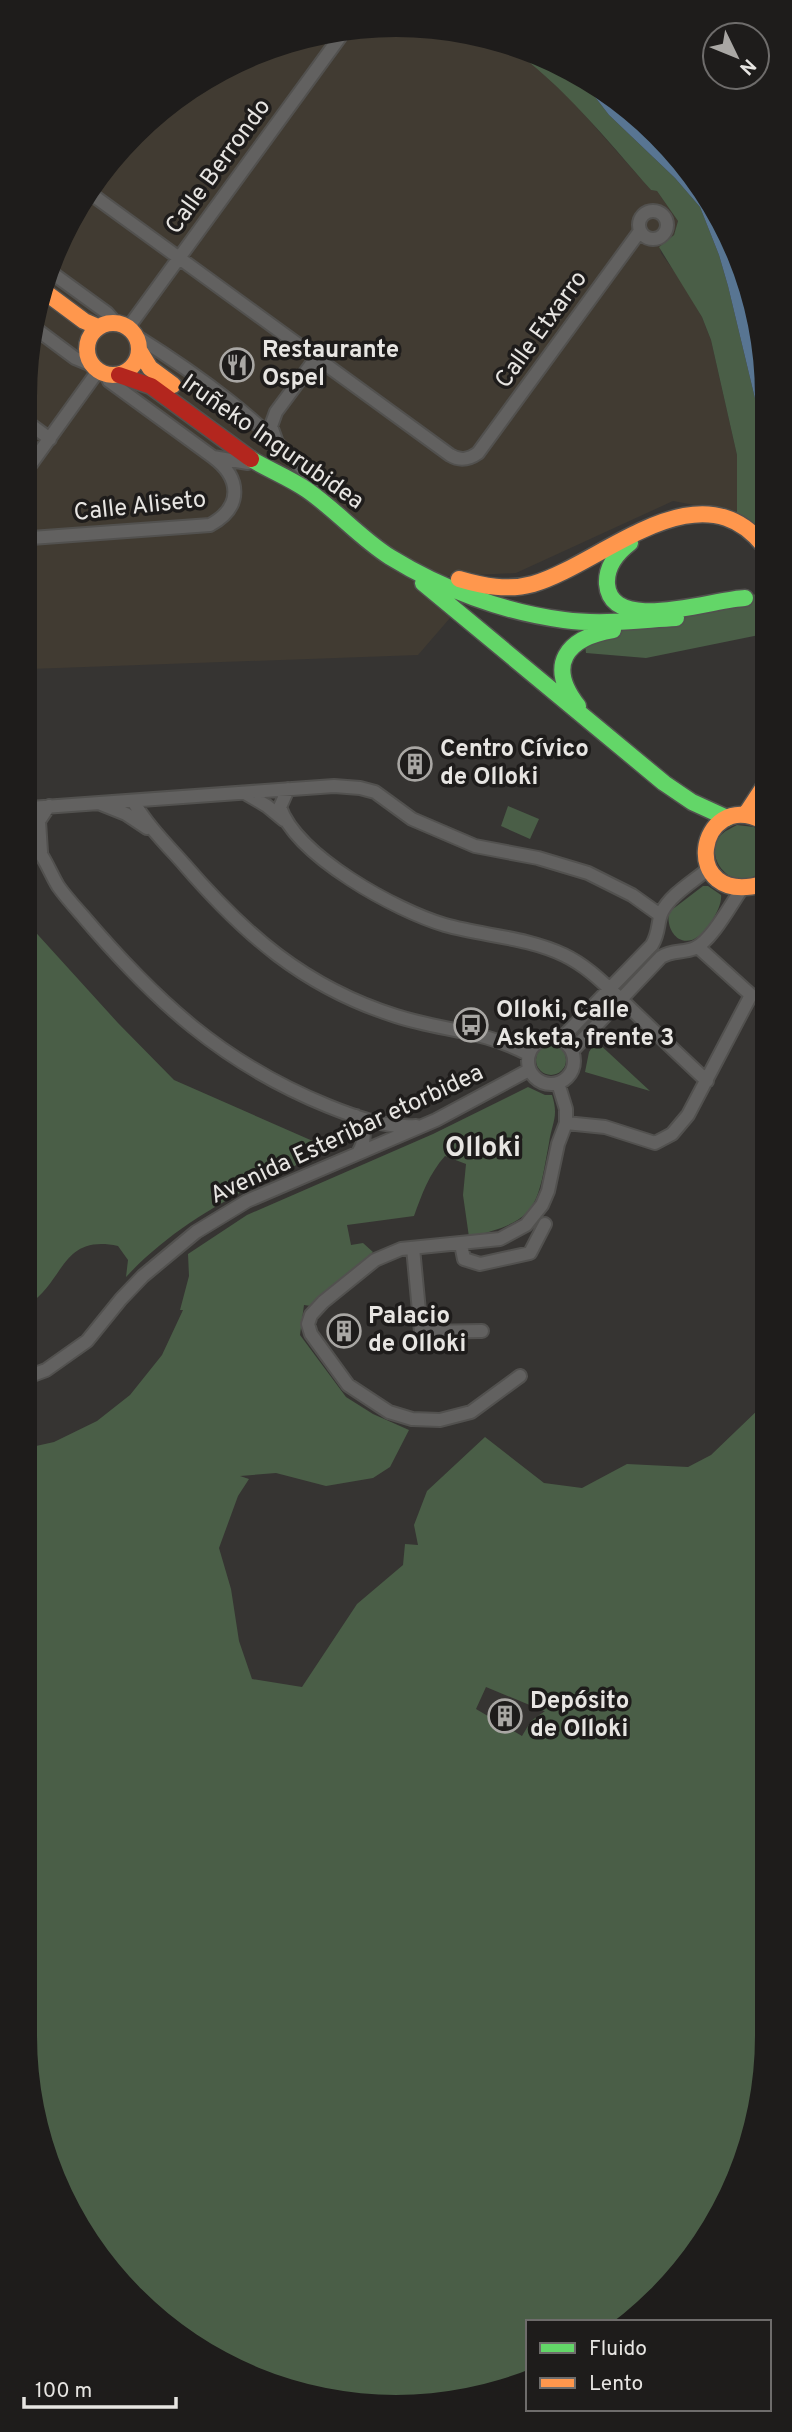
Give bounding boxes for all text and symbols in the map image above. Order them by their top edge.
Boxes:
north arrow [701,21,771,91]
text: N [734,53,760,79]
street label: Calle Berrondo [160,93,278,241]
street label: Calle Etxarro [489,265,595,395]
place label: Restaurante Ospel [262,336,399,394]
restaurant icon: Restaurante Ospel [218,346,256,384]
street label: Iruñeko Ingurubidea [175,369,369,517]
street label: Calle Aliseto [72,485,208,529]
place label: Centro Cívico de Olloki [440,735,589,793]
building icon: Centro Cívico de Olloki [396,745,434,783]
place label: Olloki, Calle Asketa, frente 3 [496,996,674,1054]
bus stop icon: Olloki, Calle Asketa, frente 3 [452,1006,490,1044]
street label: Avenida Esteribar etorbidea [206,1058,488,1212]
district label: Olloki [445,1131,521,1167]
place label: Palacio de Olloki [368,1302,466,1360]
building icon: Palacio de Olloki [325,1312,363,1350]
place label: Depósito de Olloki [530,1687,629,1745]
building icon: Depósito de Olloki [486,1697,524,1735]
legend [526,2320,771,2411]
text: Fluido [589,2336,647,2363]
scale bar [24,2366,177,2410]
text: Lento [589,2371,643,2398]
text: 100 m [35,2378,92,2405]

